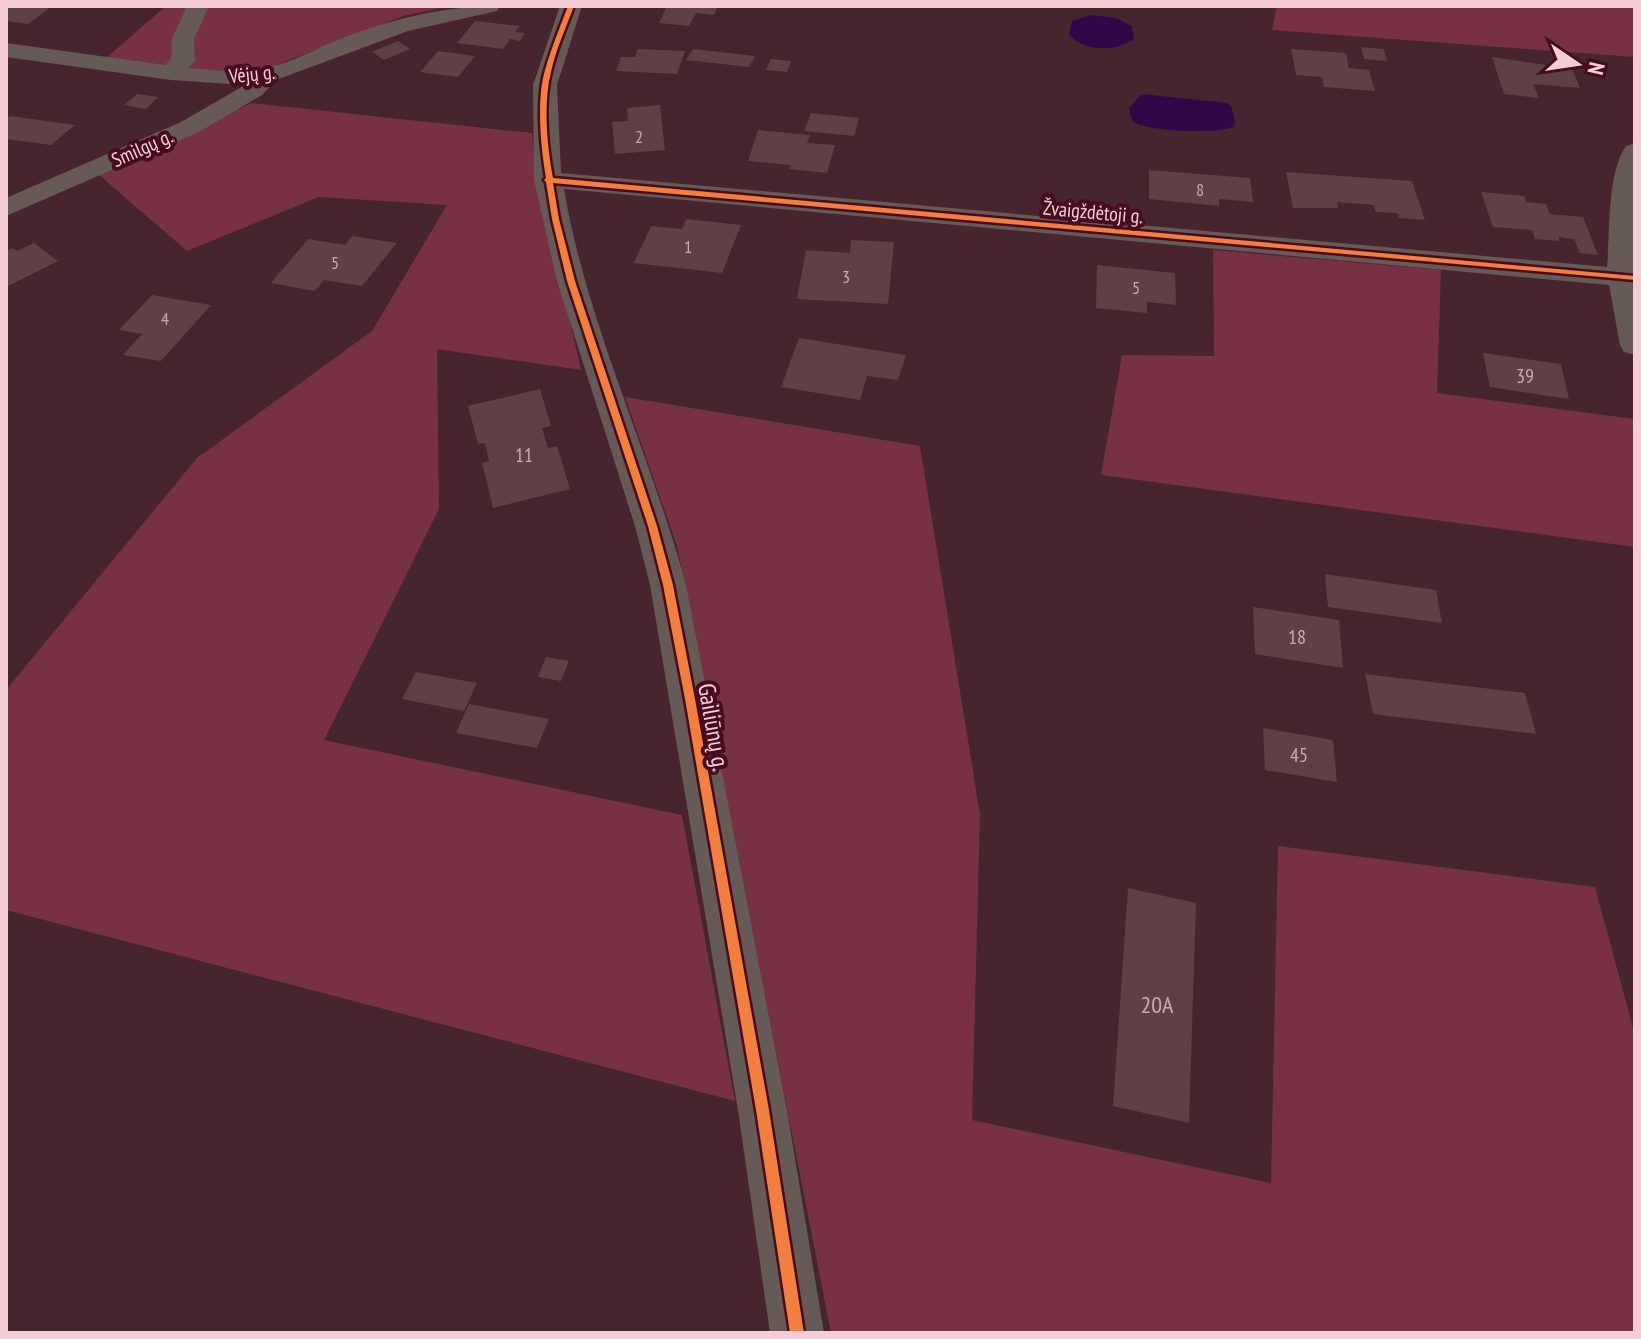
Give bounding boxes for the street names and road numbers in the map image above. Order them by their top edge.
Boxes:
street label: Vėjų g. [227,59,276,89]
street label: Smilgų g. [107,123,177,173]
street label: Žvaigždėtoji g. [1042,195,1144,229]
street label: Gailiūnų g. [691,681,737,773]

